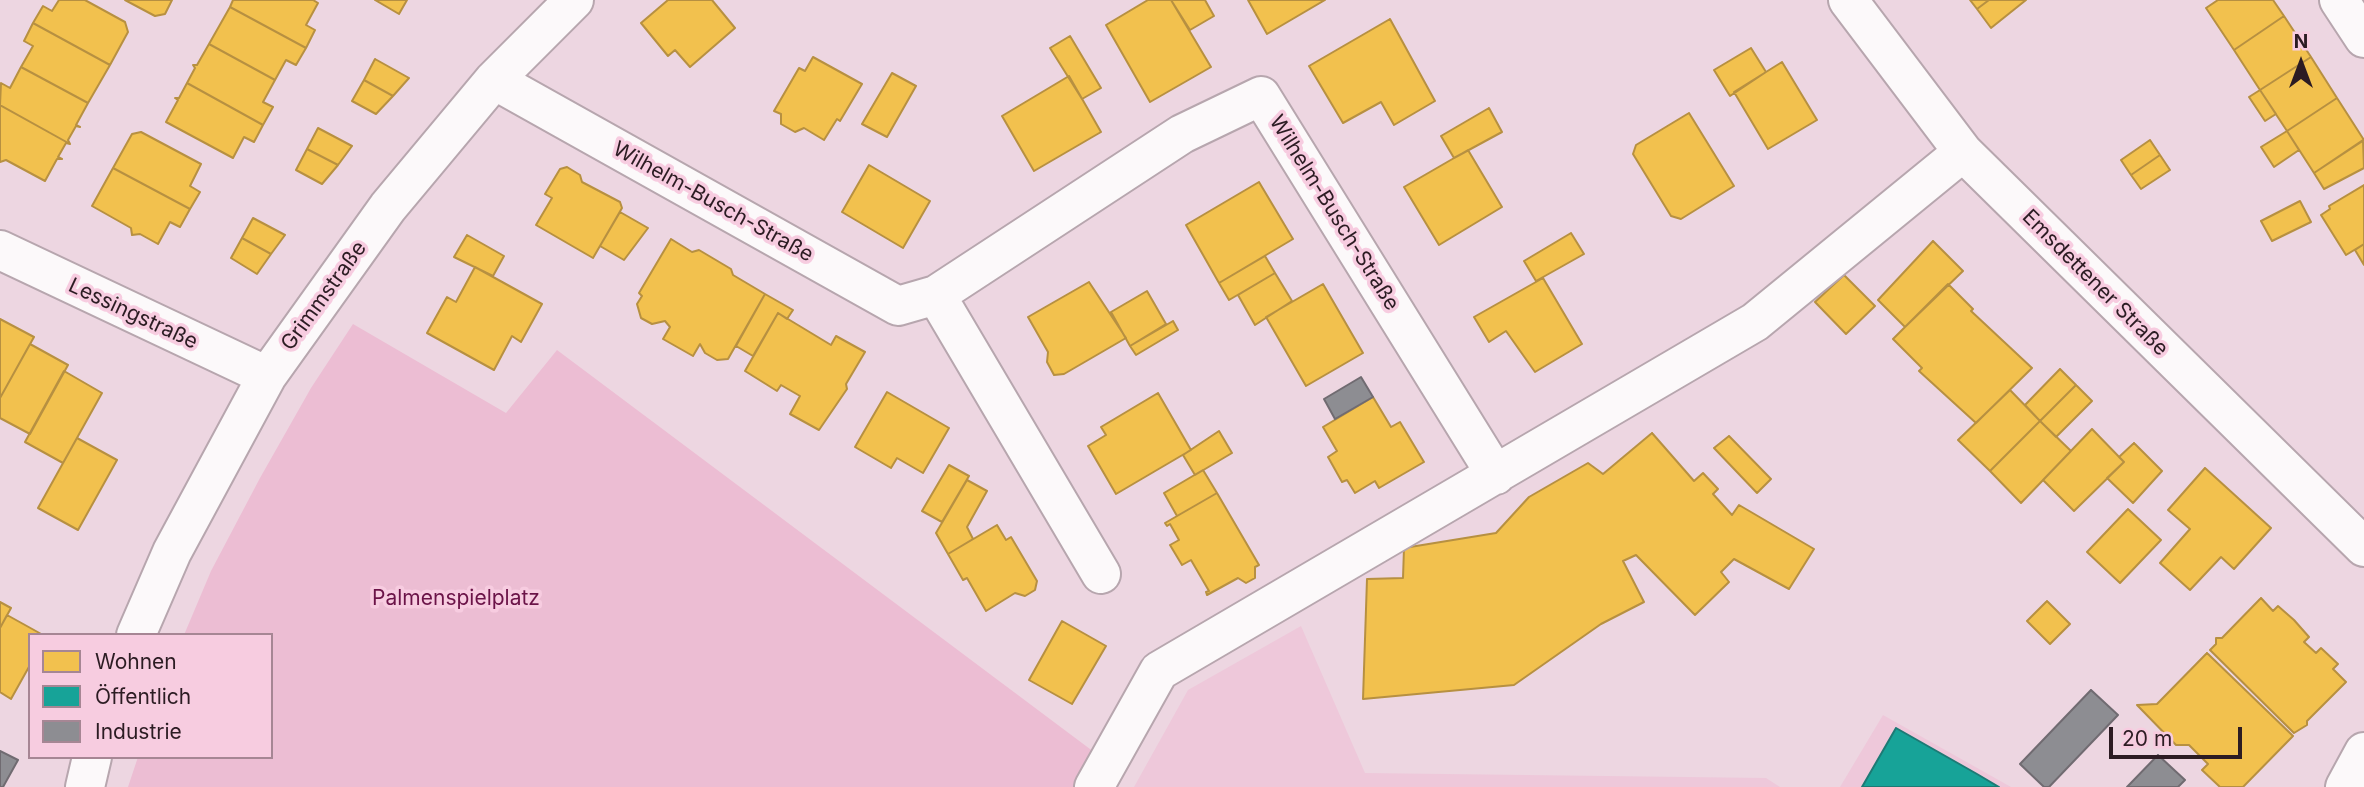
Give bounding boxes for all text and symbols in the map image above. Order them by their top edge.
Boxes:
north arrow [2266,28,2336,98]
text: N [2294,30,2308,53]
street label: Wilhelm-Busch-Straße [1264,111,1404,315]
street label: Wilhelm-Busch-Straße [608,136,818,268]
street label: Emsdettener Straße [2017,205,2173,361]
street label: Grimmstraße [276,237,372,355]
street label: Lessingstraße [64,273,202,355]
park label: Palmenspielplatz [372,586,540,612]
legend [28,633,273,759]
text: Wohnen [95,649,177,674]
text: Öffentlich [95,684,191,709]
scale bar [2112,714,2245,758]
text: Industrie [95,719,182,744]
text: 20 m [2122,726,2172,751]

